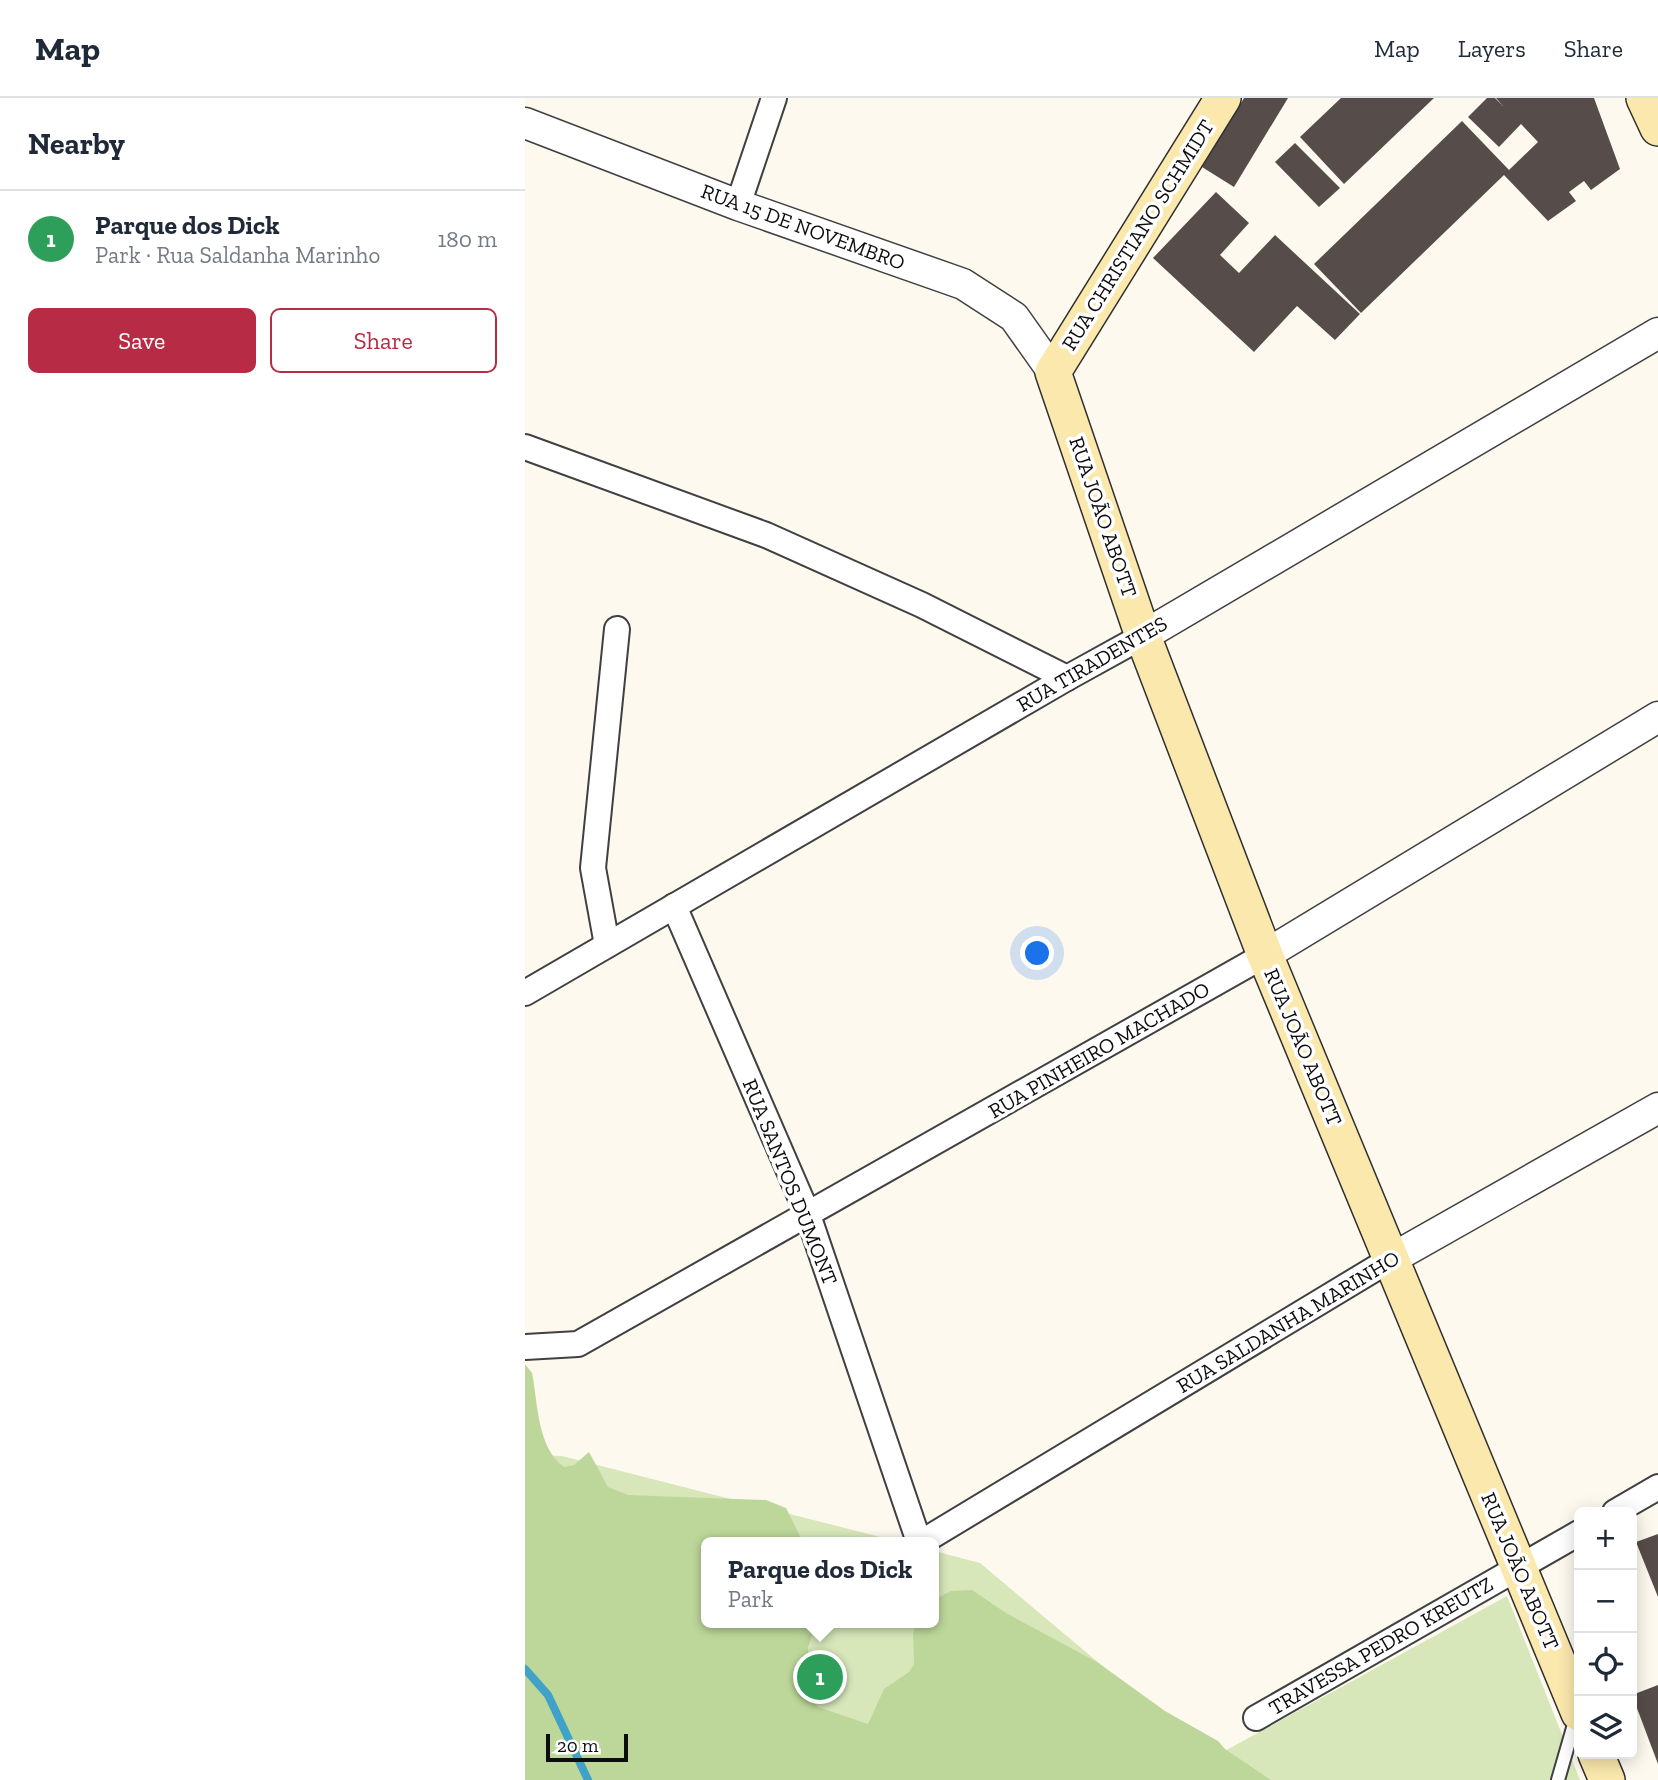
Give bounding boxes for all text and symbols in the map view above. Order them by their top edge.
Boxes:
text: Map [35,29,100,68]
text: Map [1374,34,1420,63]
text: Layers [1458,34,1526,63]
text: Share [1564,34,1623,63]
street label: RUA CHRISTIANO SCHMIDT [1056,115,1219,355]
text: Nearby [28,126,125,162]
street label: RUA 15 DE NOVEMBRO [698,178,908,275]
text: Parque dos Dick [95,209,280,241]
text: 1 [46,225,56,253]
text: 180 m [437,225,497,253]
text: Park · Rua Saldanha Marinho [95,241,380,269]
button: Save [28,308,256,373]
button: Share [270,308,497,373]
street label: RUA JOÃO ABOTT [1064,433,1143,600]
street label: RUA TIRADENTES [1012,610,1171,717]
your location [1020,936,1054,970]
street label: RUA JOÃO ABOTT [1259,964,1348,1129]
street label: RUA PINHEIRO MACHADO [984,976,1214,1123]
street label: RUA SANTOS DUMONT [738,1075,843,1289]
street label: RUA SALDANHA MARINHO [1172,1245,1404,1398]
street label: RUA JOÃO ABOTT [1476,1488,1565,1653]
map controls [1574,1507,1637,1759]
button: + [1574,1507,1637,1570]
popup [701,1537,939,1628]
text: Parque dos Dick [728,1553,912,1585]
button: − [1574,1570,1637,1633]
street label: TRAVESSA PEDRO KREUTZ [1264,1571,1497,1720]
text: Park [728,1585,773,1613]
button: locate [1574,1633,1637,1696]
pin: 1 [797,1651,843,1703]
button: layers [1574,1696,1637,1759]
scale bar [546,1731,628,1763]
text: 20 m [557,1734,598,1757]

